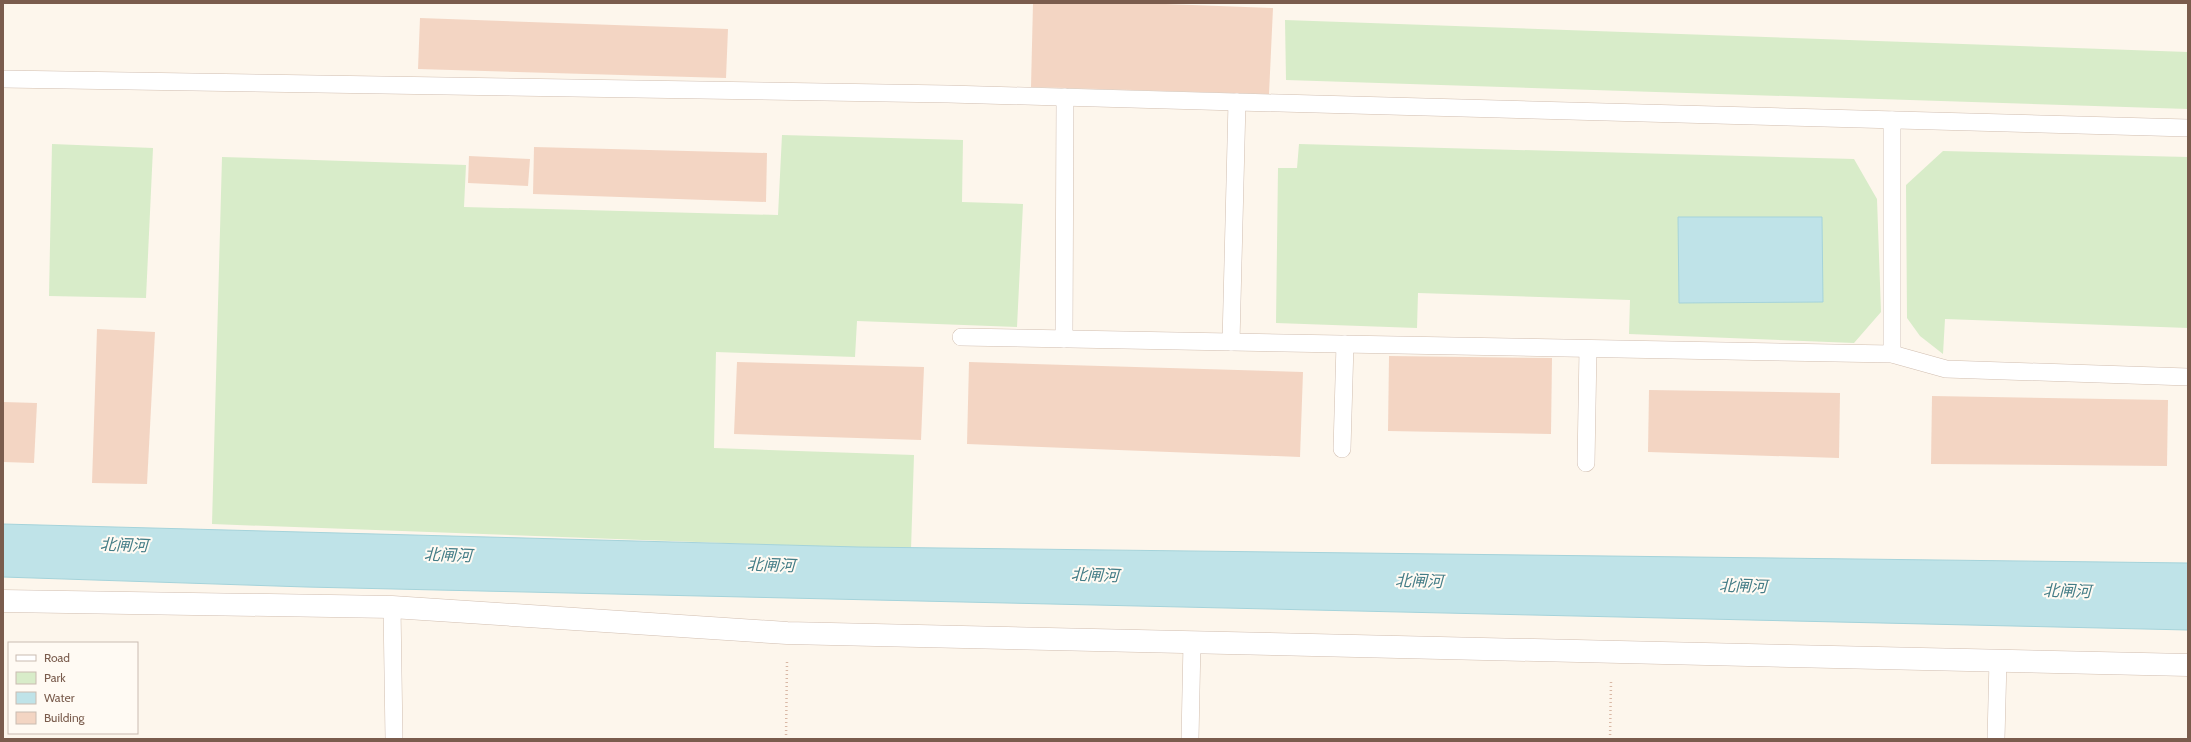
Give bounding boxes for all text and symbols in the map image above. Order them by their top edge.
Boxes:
water label: 北闸河 [100,535,151,555]
water label: 北闸河 [424,545,475,565]
water label: 北闸河 [747,555,798,575]
water label: 北闸河 [1071,565,1122,585]
water label: 北闸河 [1395,571,1446,591]
water label: 北闸河 [1719,576,1770,596]
water label: 北闸河 [2043,581,2094,601]
legend [8,642,138,734]
text: Road [44,650,70,665]
text: Park [44,670,66,685]
text: Water [44,690,75,705]
text: Building [44,710,86,725]

